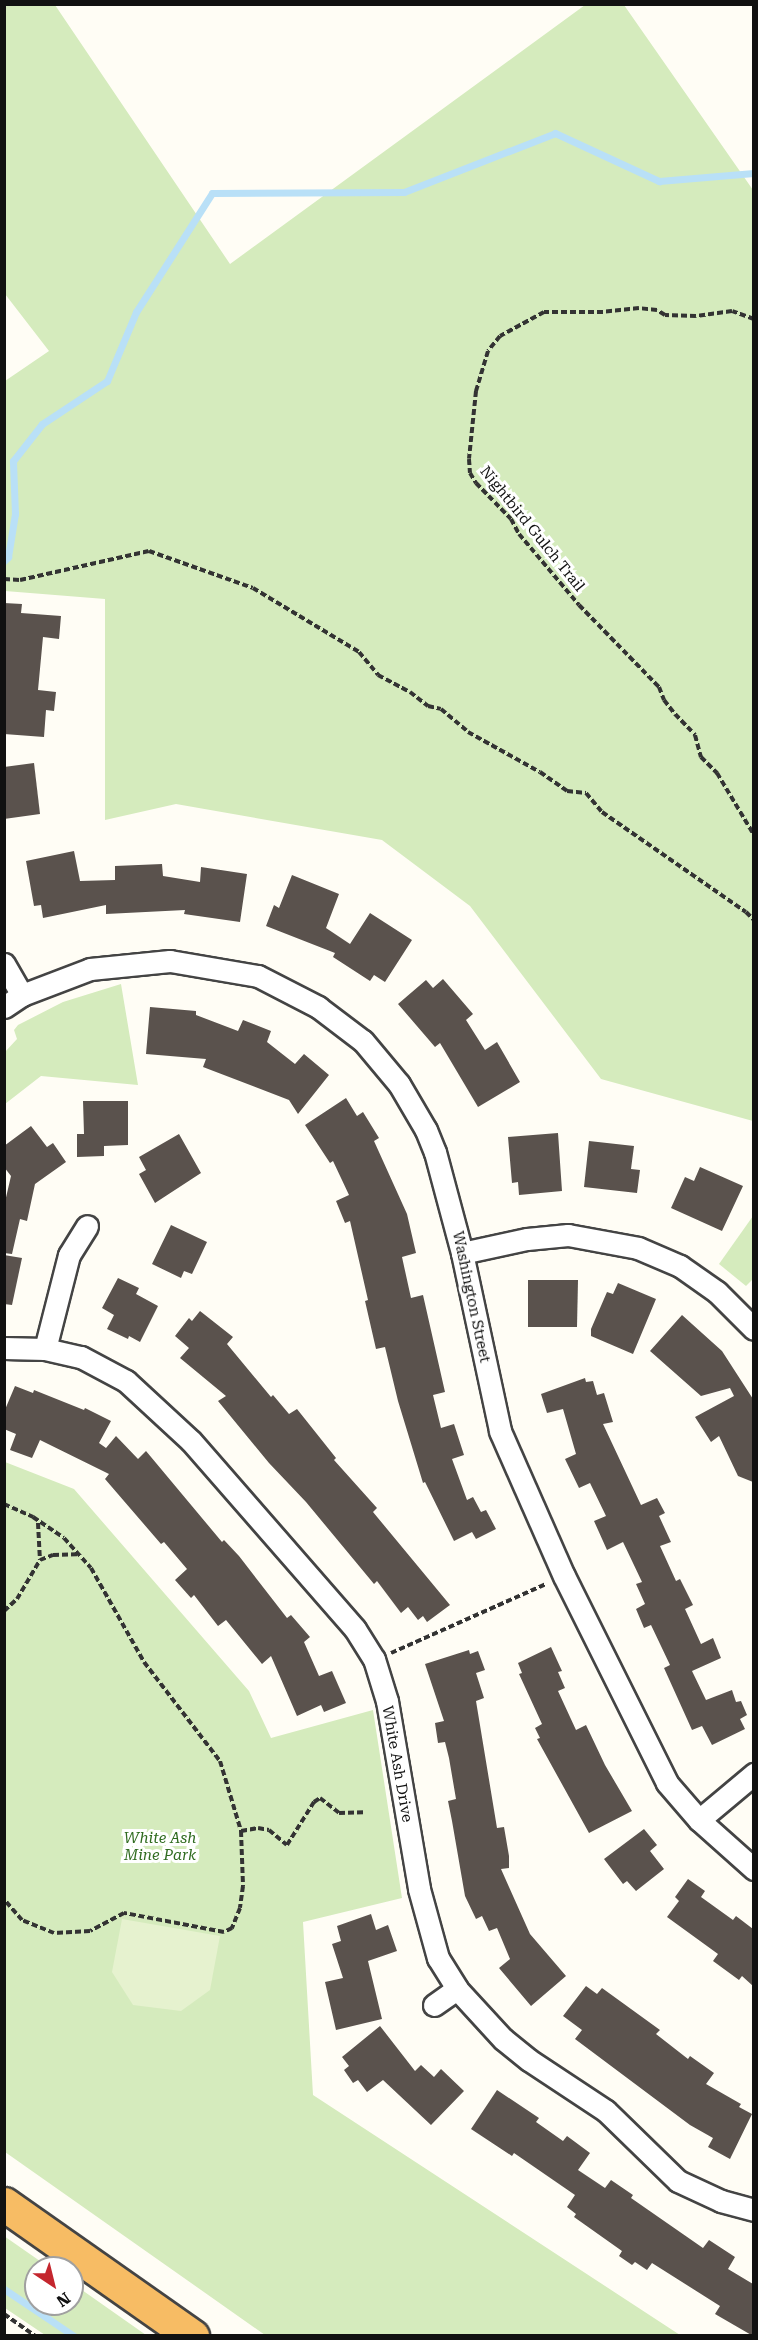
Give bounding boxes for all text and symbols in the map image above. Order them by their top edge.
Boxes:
street label: Nightbird Gulch Trail [476,463,588,595]
street label: Washington Street [448,1230,494,1364]
street label: White Ash Drive [378,1704,416,1824]
park label: White Ash Mine Park [124,1829,196,1864]
north arrow [24,2256,84,2316]
text: N [53,2288,74,2311]

